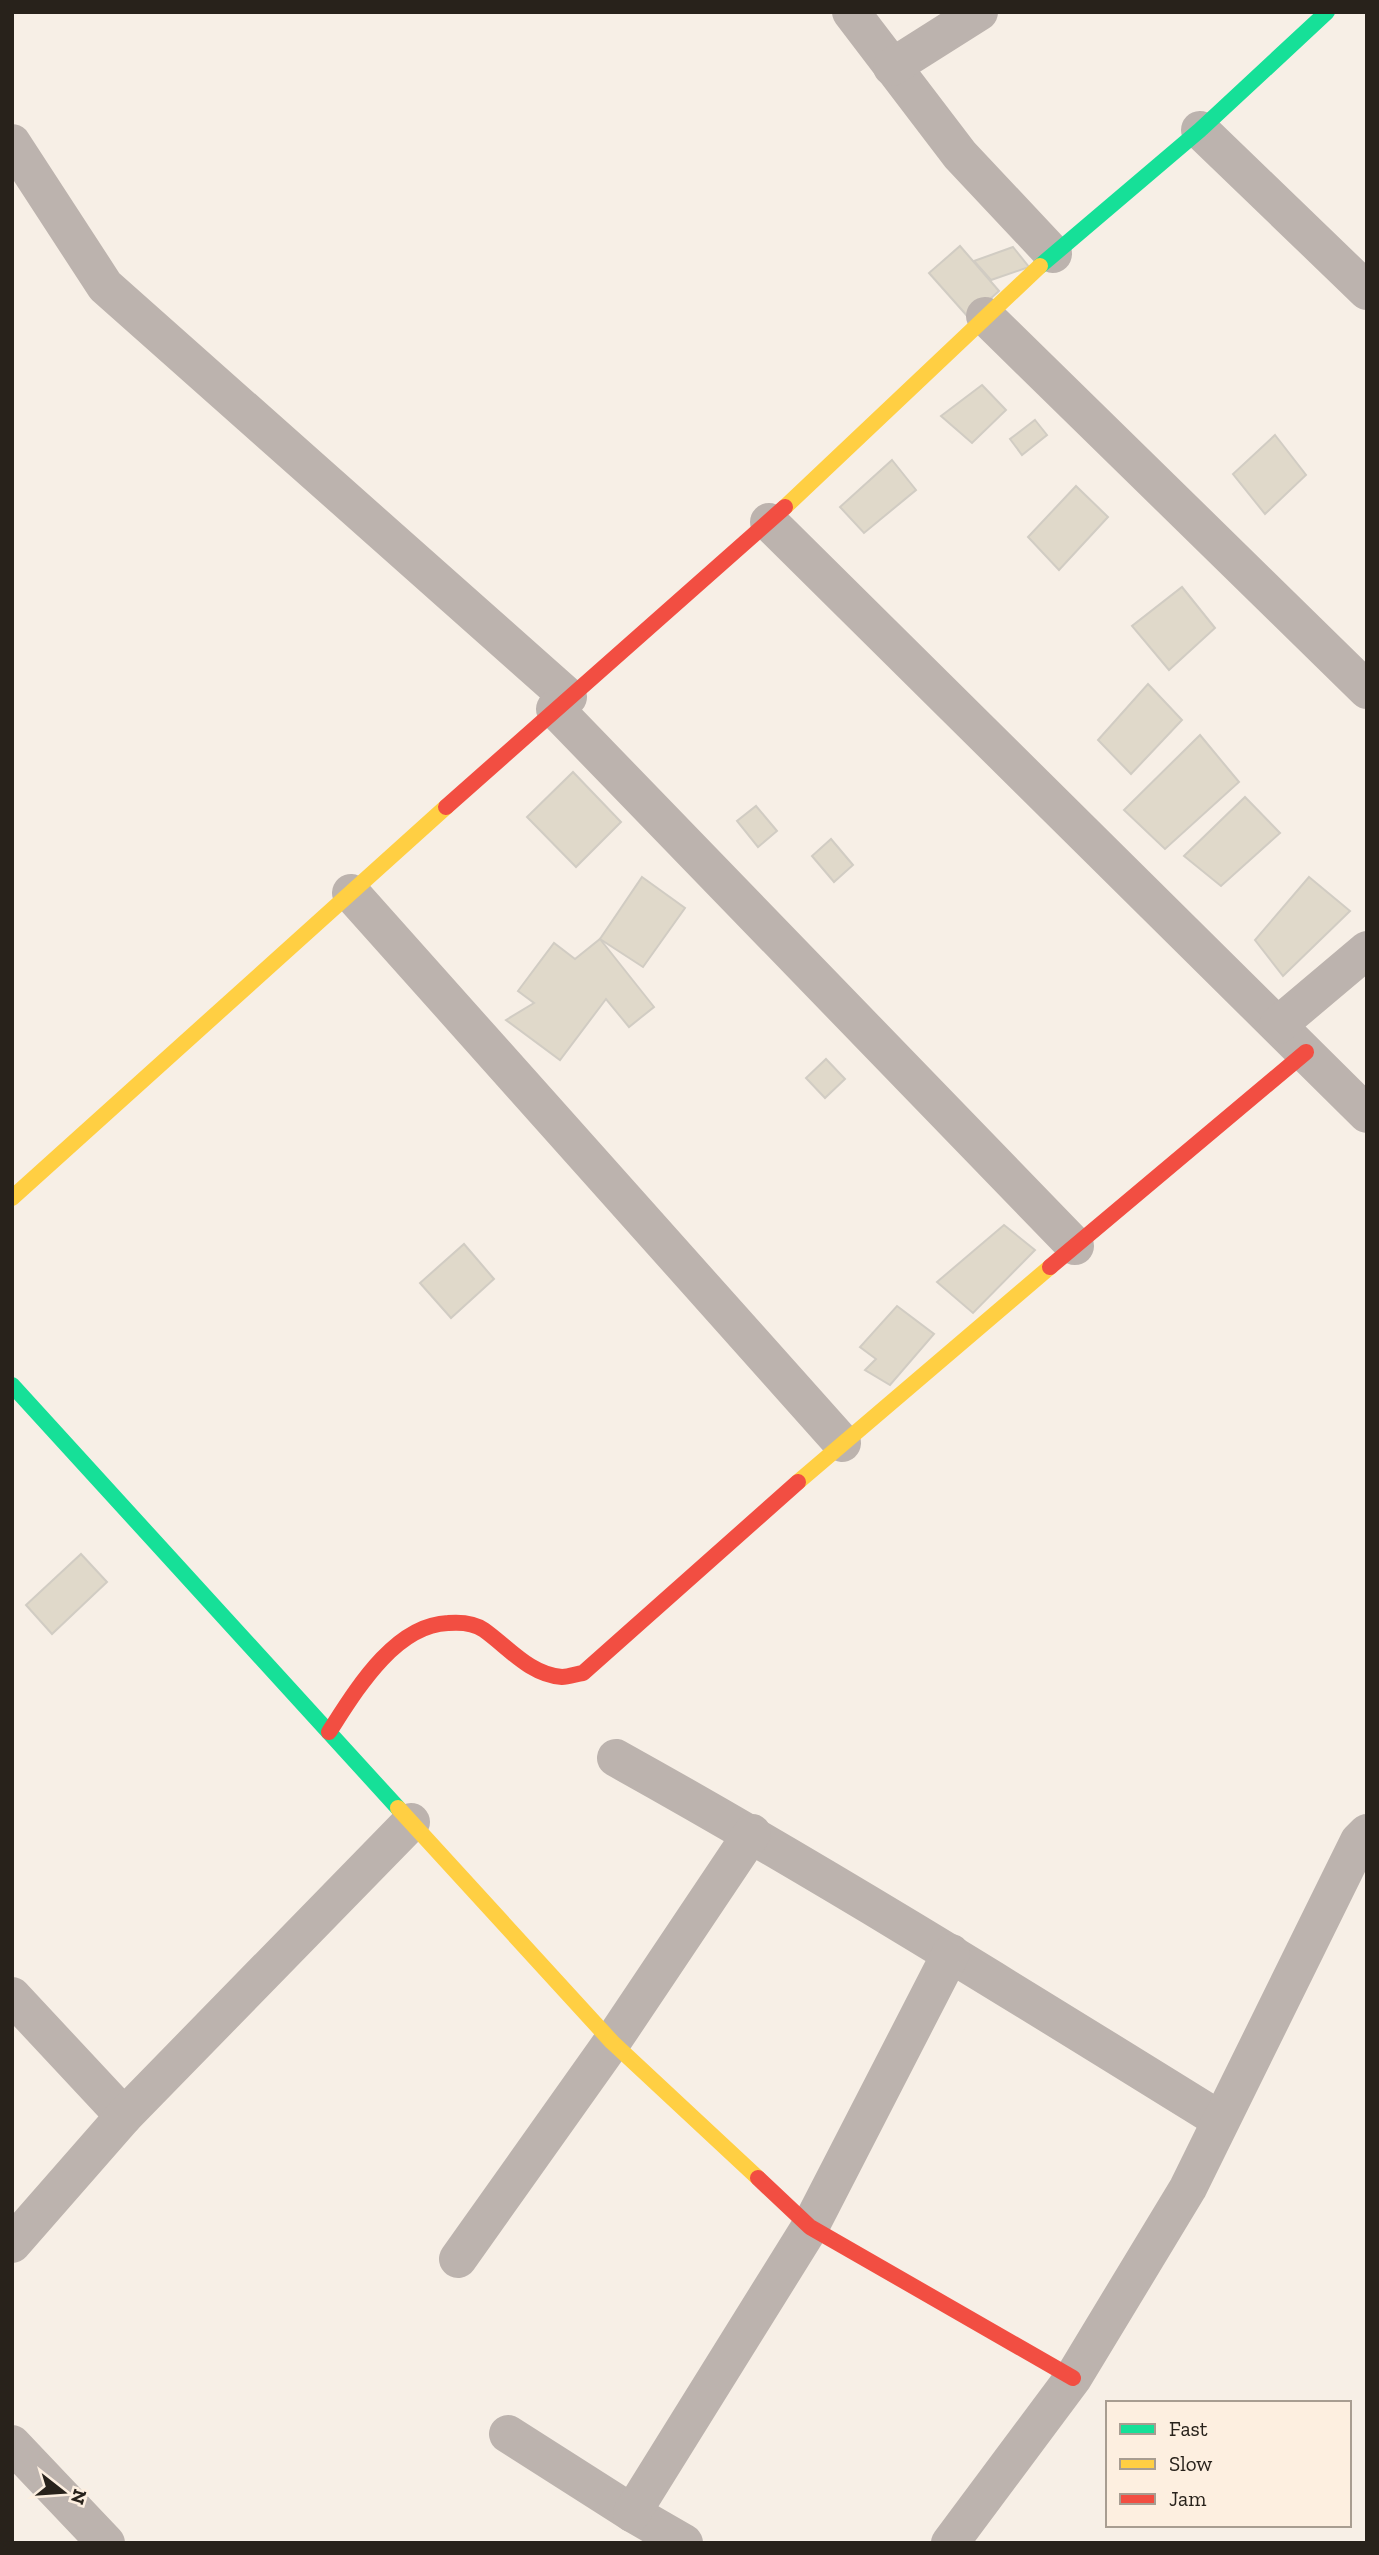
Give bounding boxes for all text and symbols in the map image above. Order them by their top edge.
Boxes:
legend [1106,2401,1351,2527]
text: Fast [1169,2416,1208,2441]
text: Slow [1169,2451,1212,2476]
north arrow [28,2457,98,2527]
text: Jam [1169,2486,1206,2511]
text: N [66,2487,92,2507]

